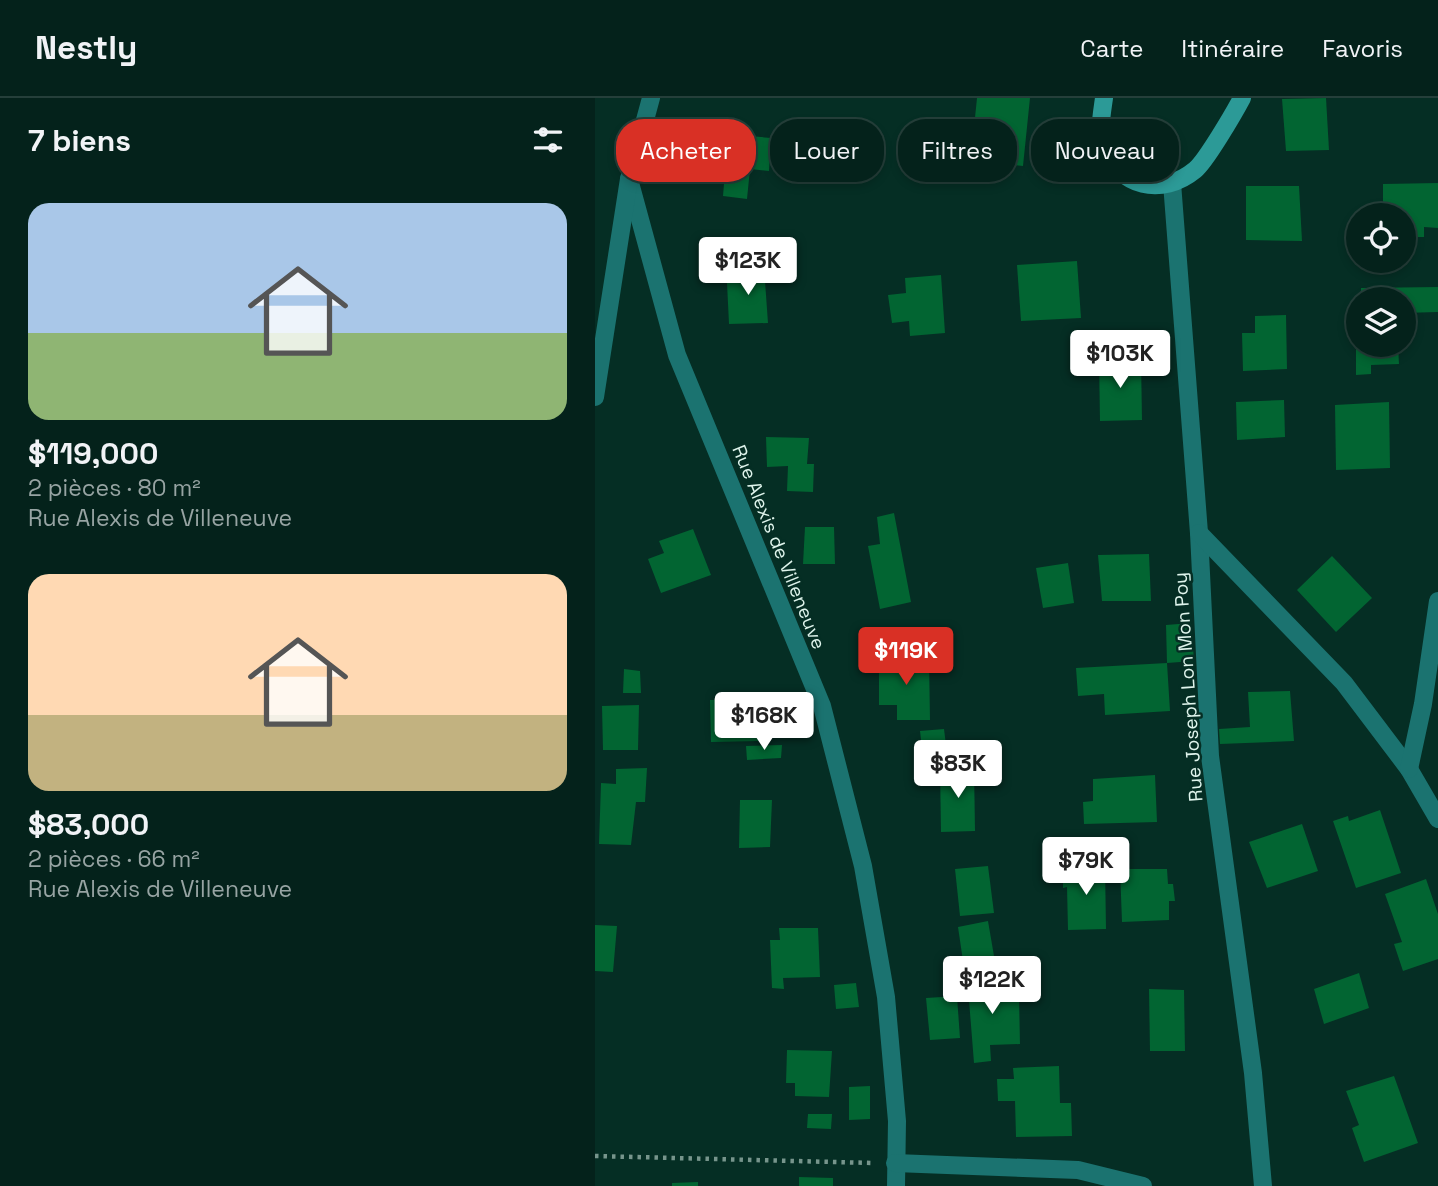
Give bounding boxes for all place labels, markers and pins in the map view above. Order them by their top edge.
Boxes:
pin: $123K [699,238,797,297]
pin: $103K [1071,330,1169,390]
pin: $119K [857,628,955,687]
pin: $168K [715,692,813,752]
pin: $83K [917,740,999,800]
pin: $79K [1045,838,1127,897]
pin: $122K [943,956,1041,1016]

